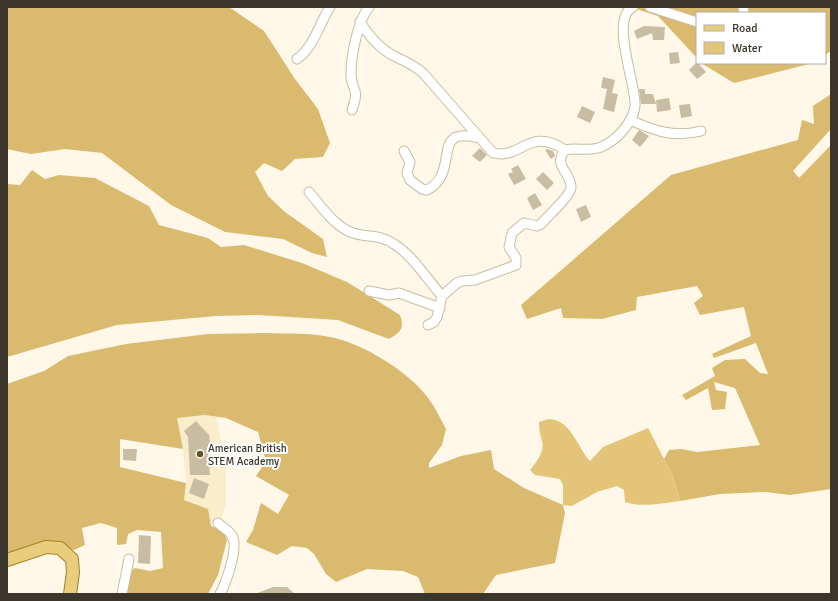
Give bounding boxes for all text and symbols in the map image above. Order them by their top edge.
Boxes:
legend [696,12,826,64]
text: Road [732,21,758,36]
text: Water [732,41,763,56]
place label: American British STEM Academy [208,442,287,468]
marker: American British STEM Academy [195,449,205,459]

